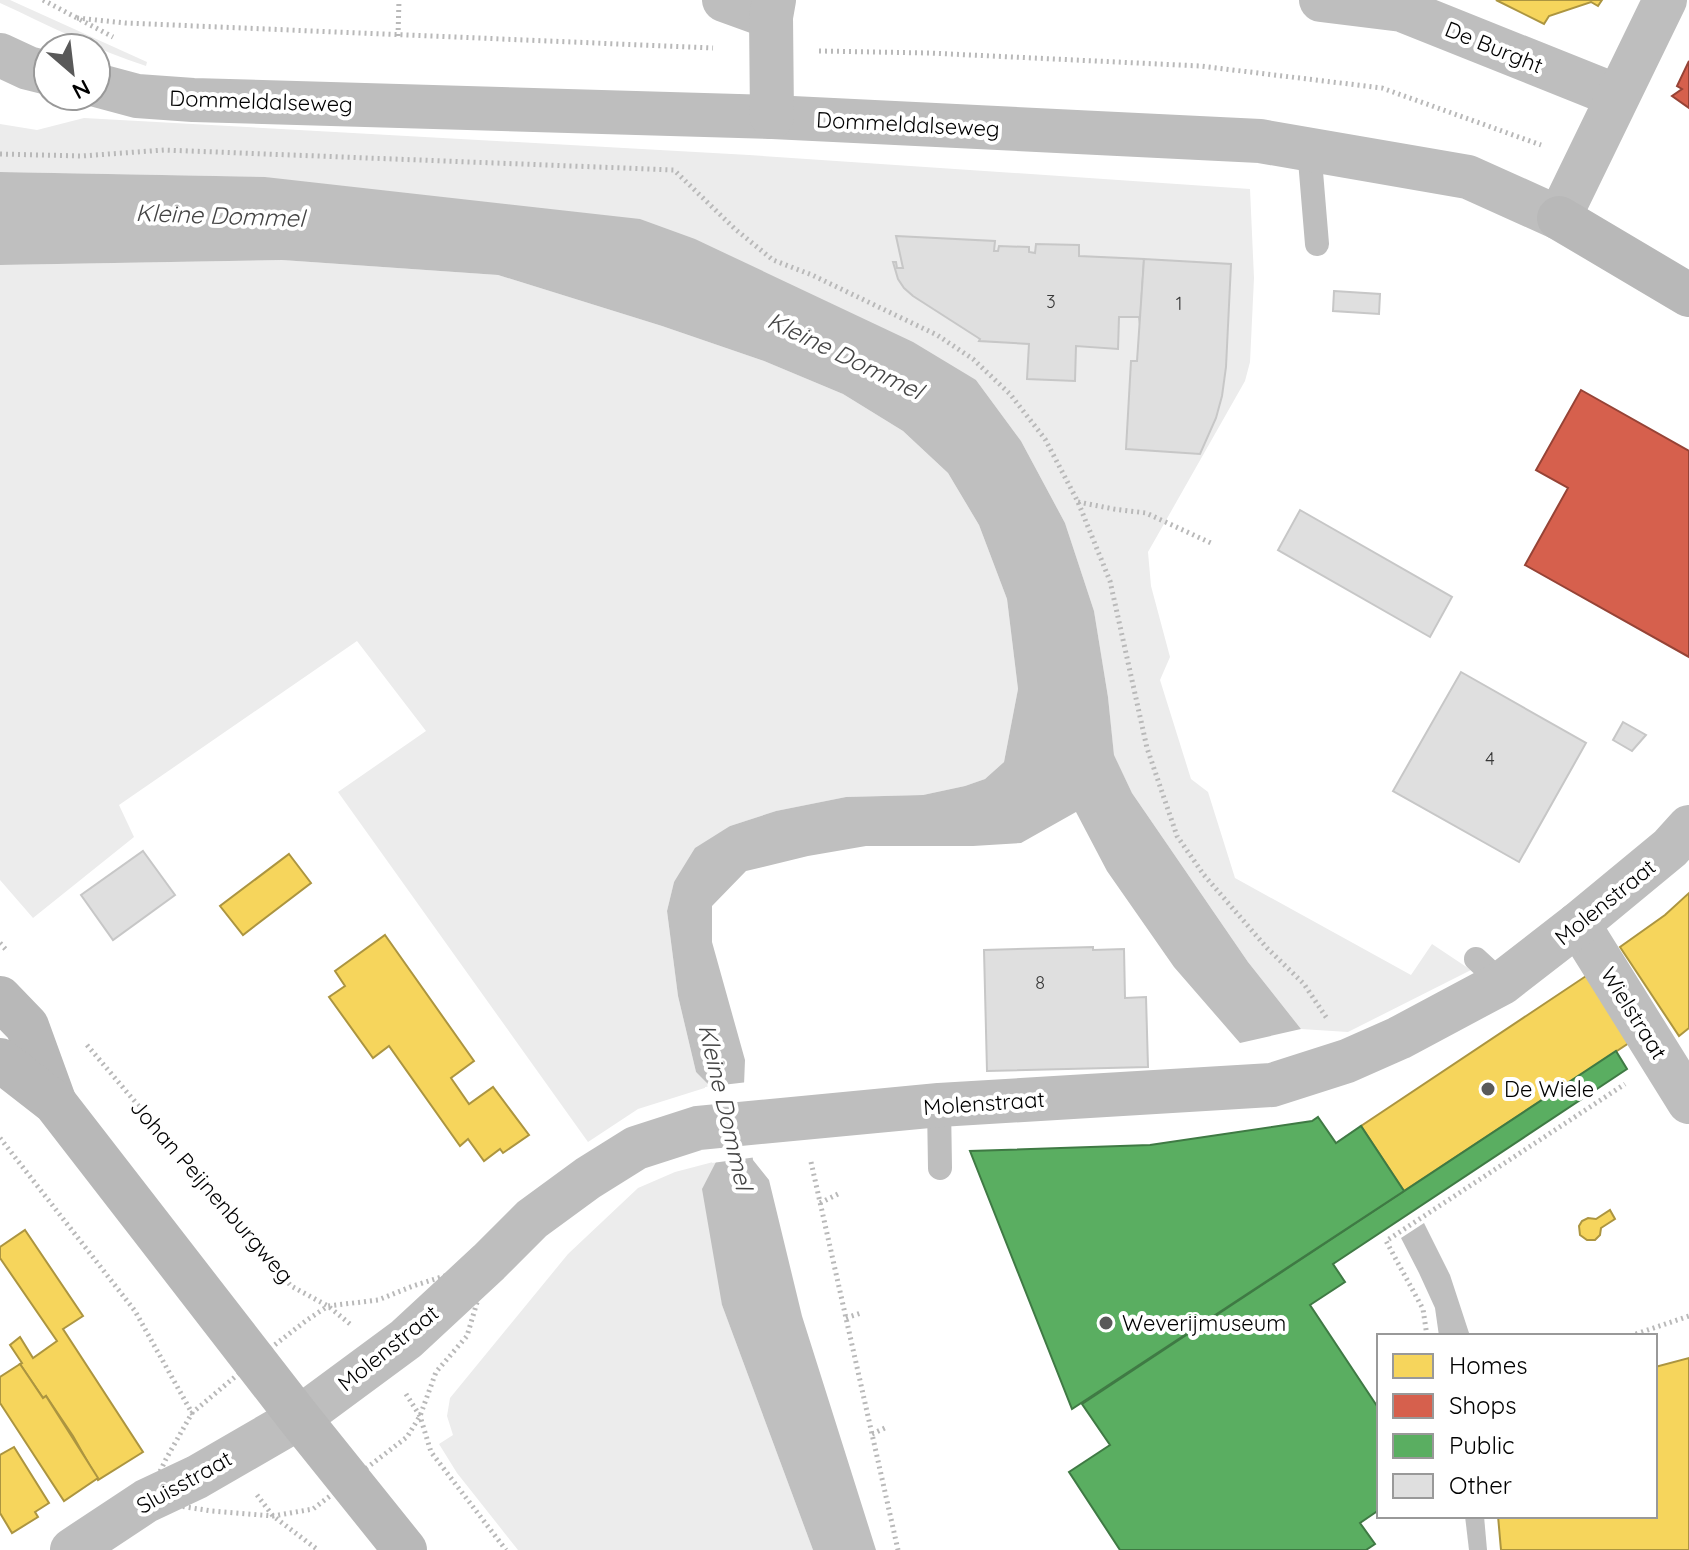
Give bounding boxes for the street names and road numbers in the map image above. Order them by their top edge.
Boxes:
street label: De Burght [1441,15,1547,79]
street label: Dommeldalseweg [169,84,353,118]
street label: Dommeldalseweg [816,105,1000,143]
street label: Molenstraat [1549,853,1661,951]
street label: Wielstraat [1595,962,1673,1064]
street label: Molenstraat [922,1085,1046,1121]
street label: Johan Peijnenburgweg [124,1093,300,1289]
street label: Molenstraat [332,1299,444,1397]
street label: Sluisstraat [131,1444,237,1520]

